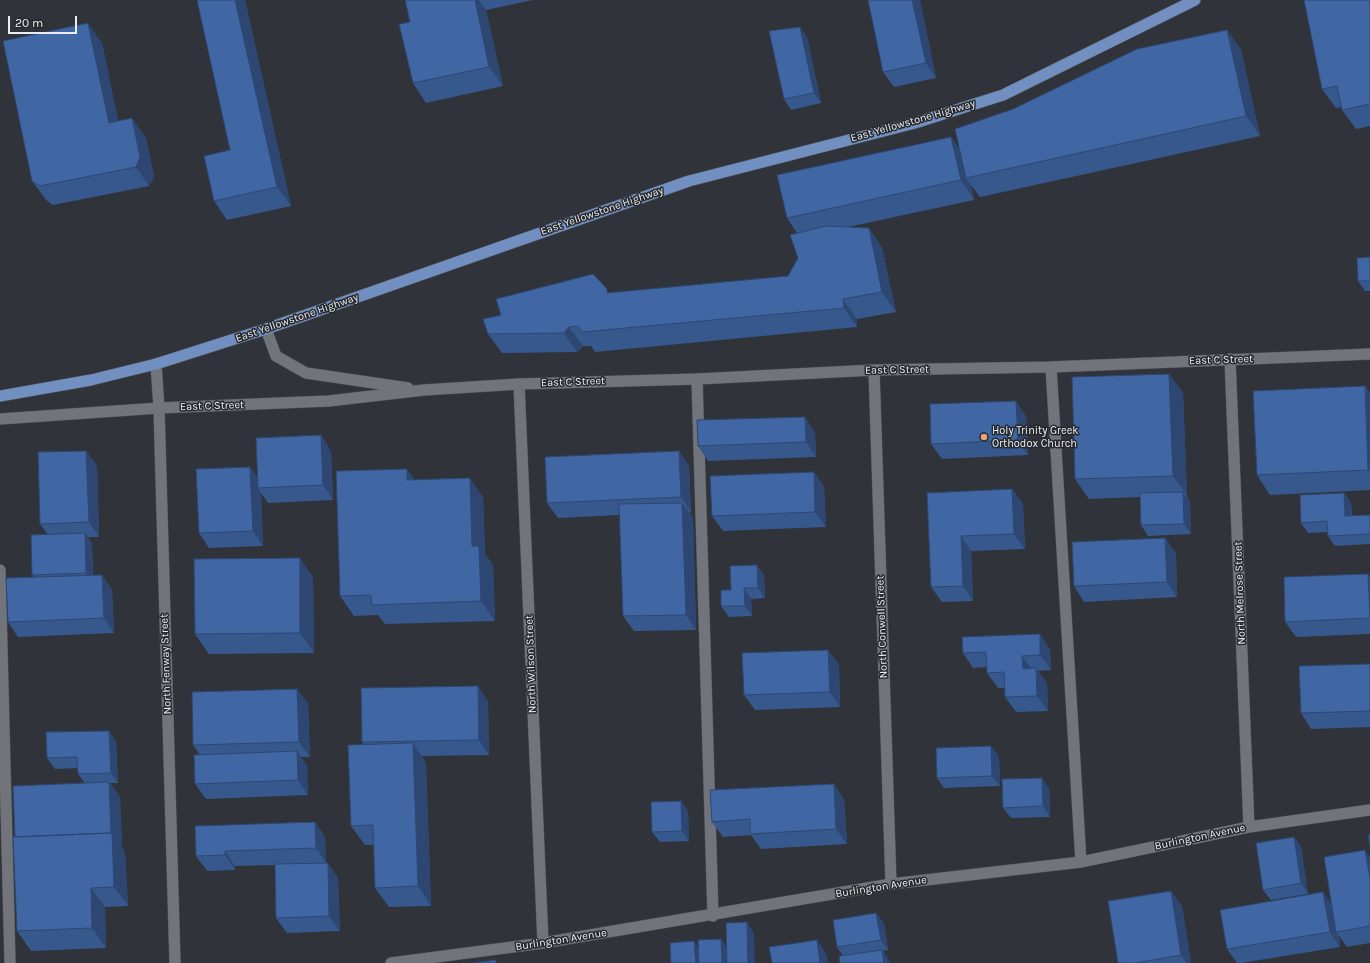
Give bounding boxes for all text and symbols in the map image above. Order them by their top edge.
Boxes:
scale bar [10,8,79,34]
text: 20 m [15,16,43,30]
street label: East Yellowstone Highway [849,97,977,145]
street label: East Yellowstone Highway [539,184,665,238]
street label: East Yellowstone Highway [234,291,360,345]
street label: East C Street [1189,352,1253,368]
street label: East C Street [865,363,929,377]
street label: East C Street [541,374,605,390]
street label: East C Street [180,398,244,414]
place label: Holy Trinity Greek Orthodox Church [992,424,1078,450]
marker: Holy Trinity Greek Orthodox Church [979,432,989,442]
street label: North Melrose Street [1232,541,1248,645]
street label: North Conwell Street [874,575,890,679]
street label: North Fenway Street [158,614,174,714]
street label: North Wilson Street [523,615,539,713]
street label: Burlington Avenue [1153,821,1247,853]
street label: Burlington Avenue [834,873,928,901]
street label: Burlington Avenue [514,926,608,954]

